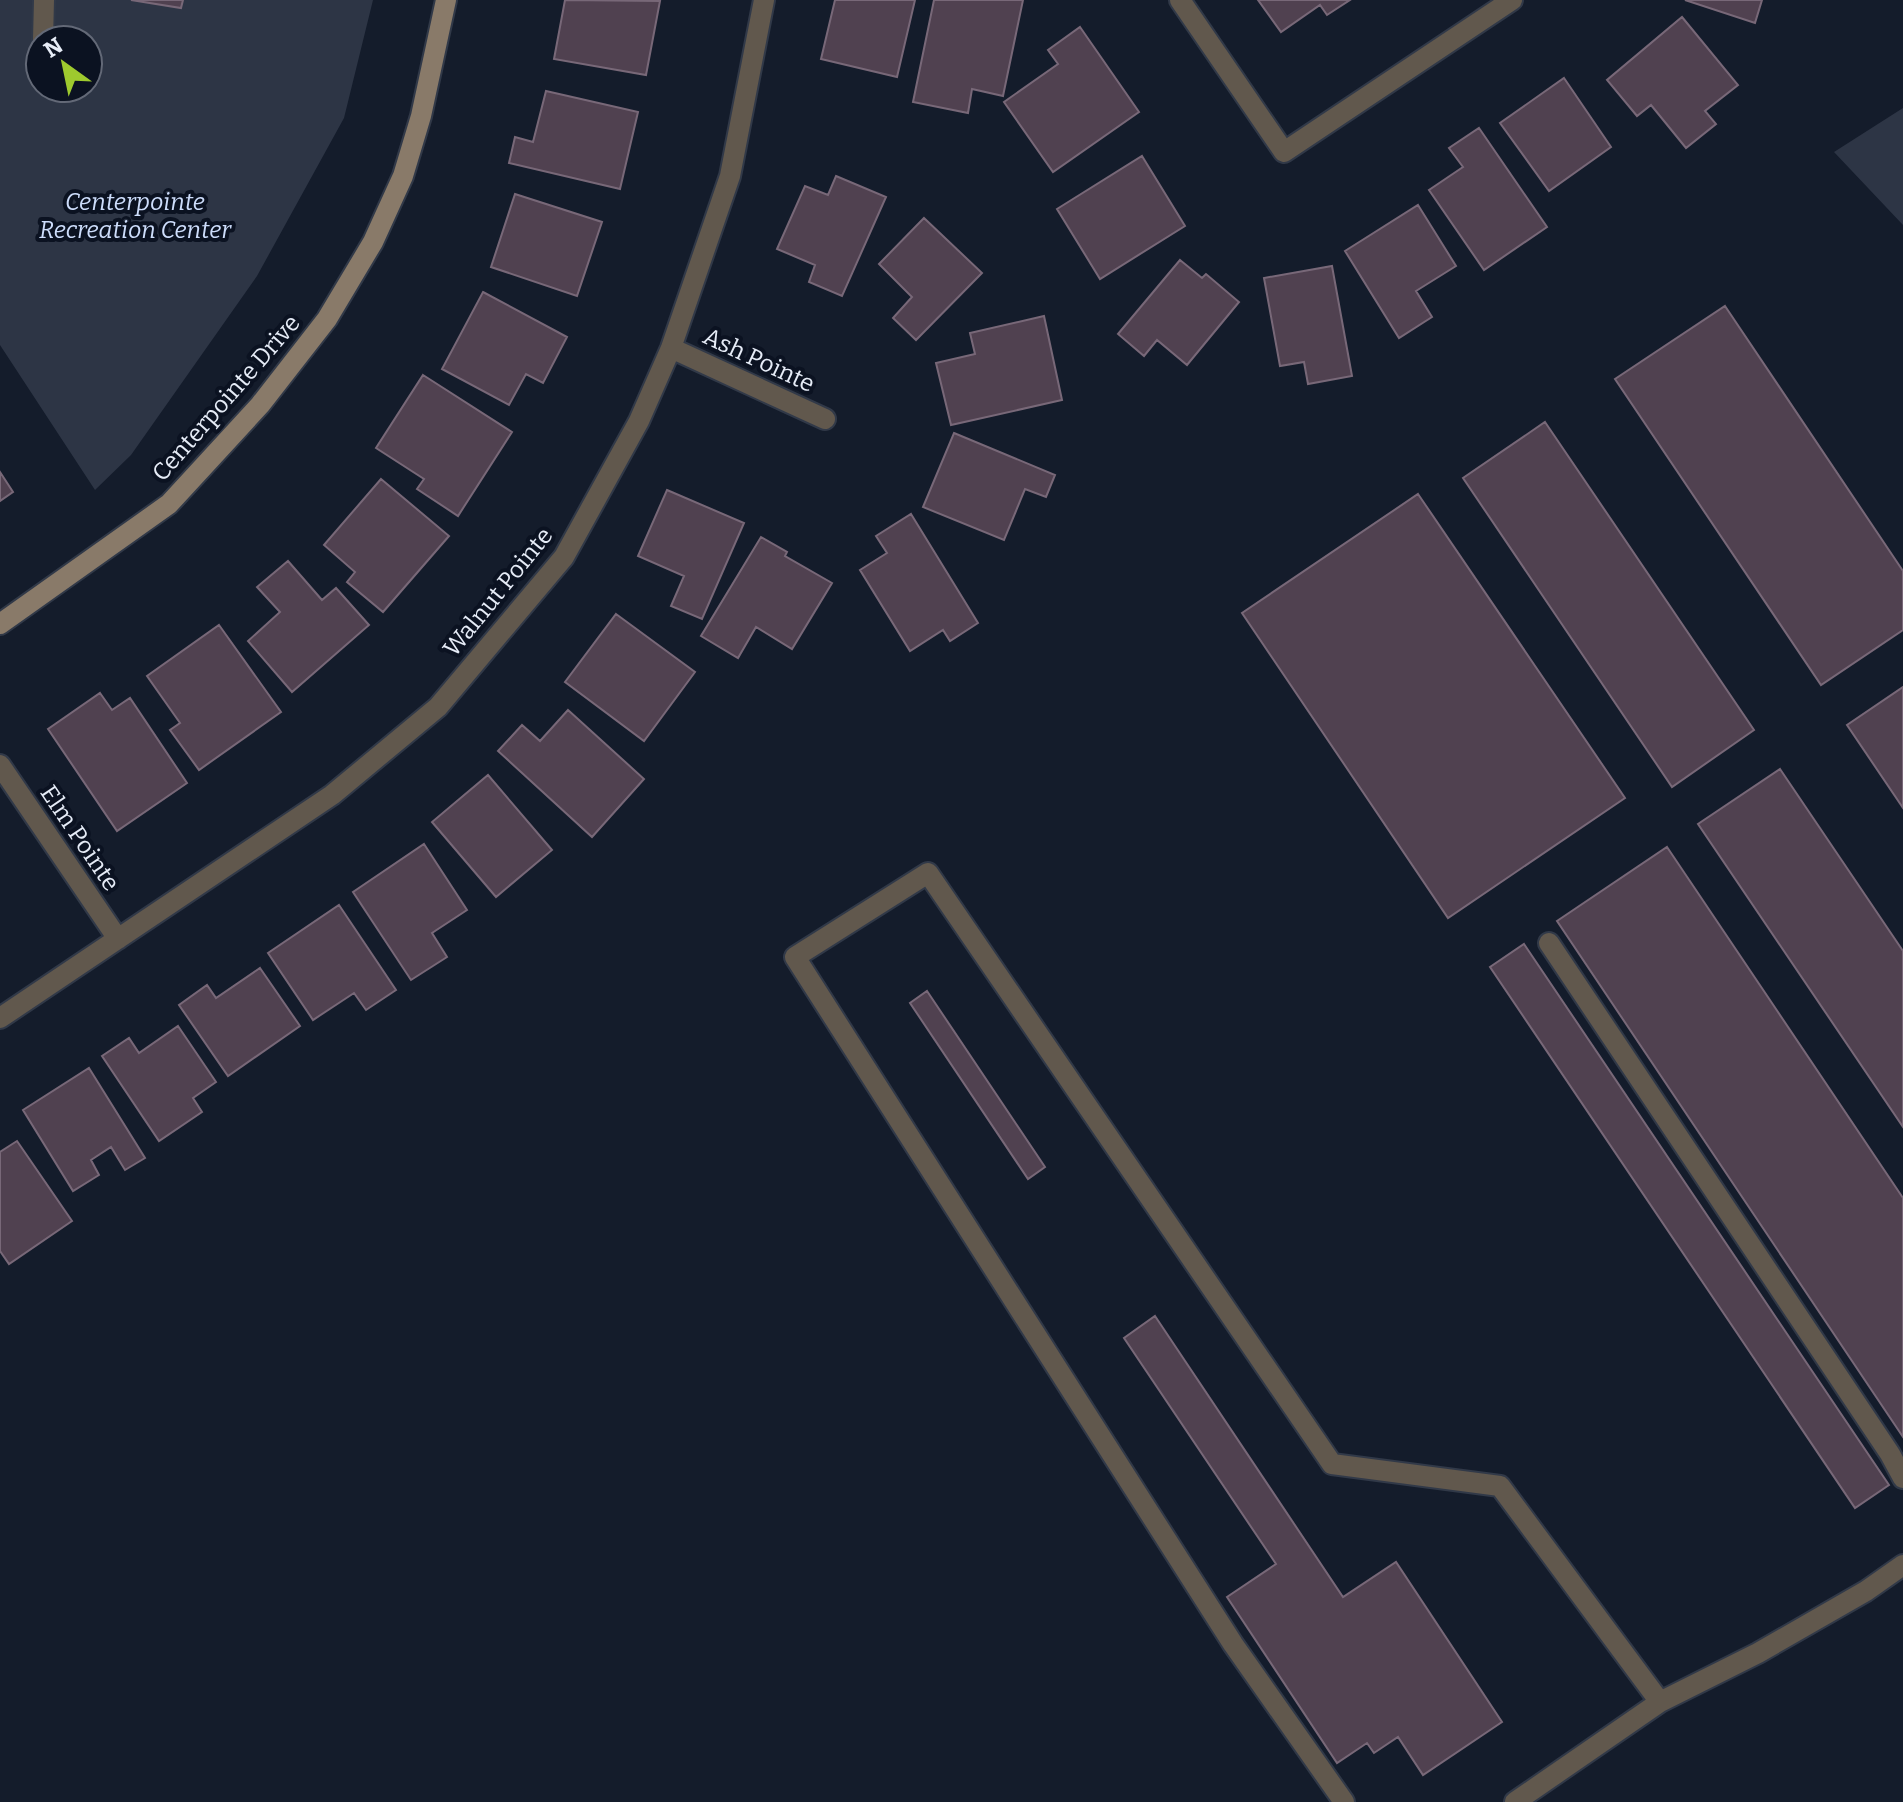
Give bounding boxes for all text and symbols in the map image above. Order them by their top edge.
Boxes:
north arrow [24,24,104,104]
text: N [39,32,68,64]
park label: Centerpointe Recreation Center [39,188,232,244]
street label: Centerpointe Drive [146,309,306,487]
street label: Ash Pointe [699,322,819,398]
street label: Walnut Pointe [437,522,559,662]
street label: Elm Pointe [35,780,125,896]

